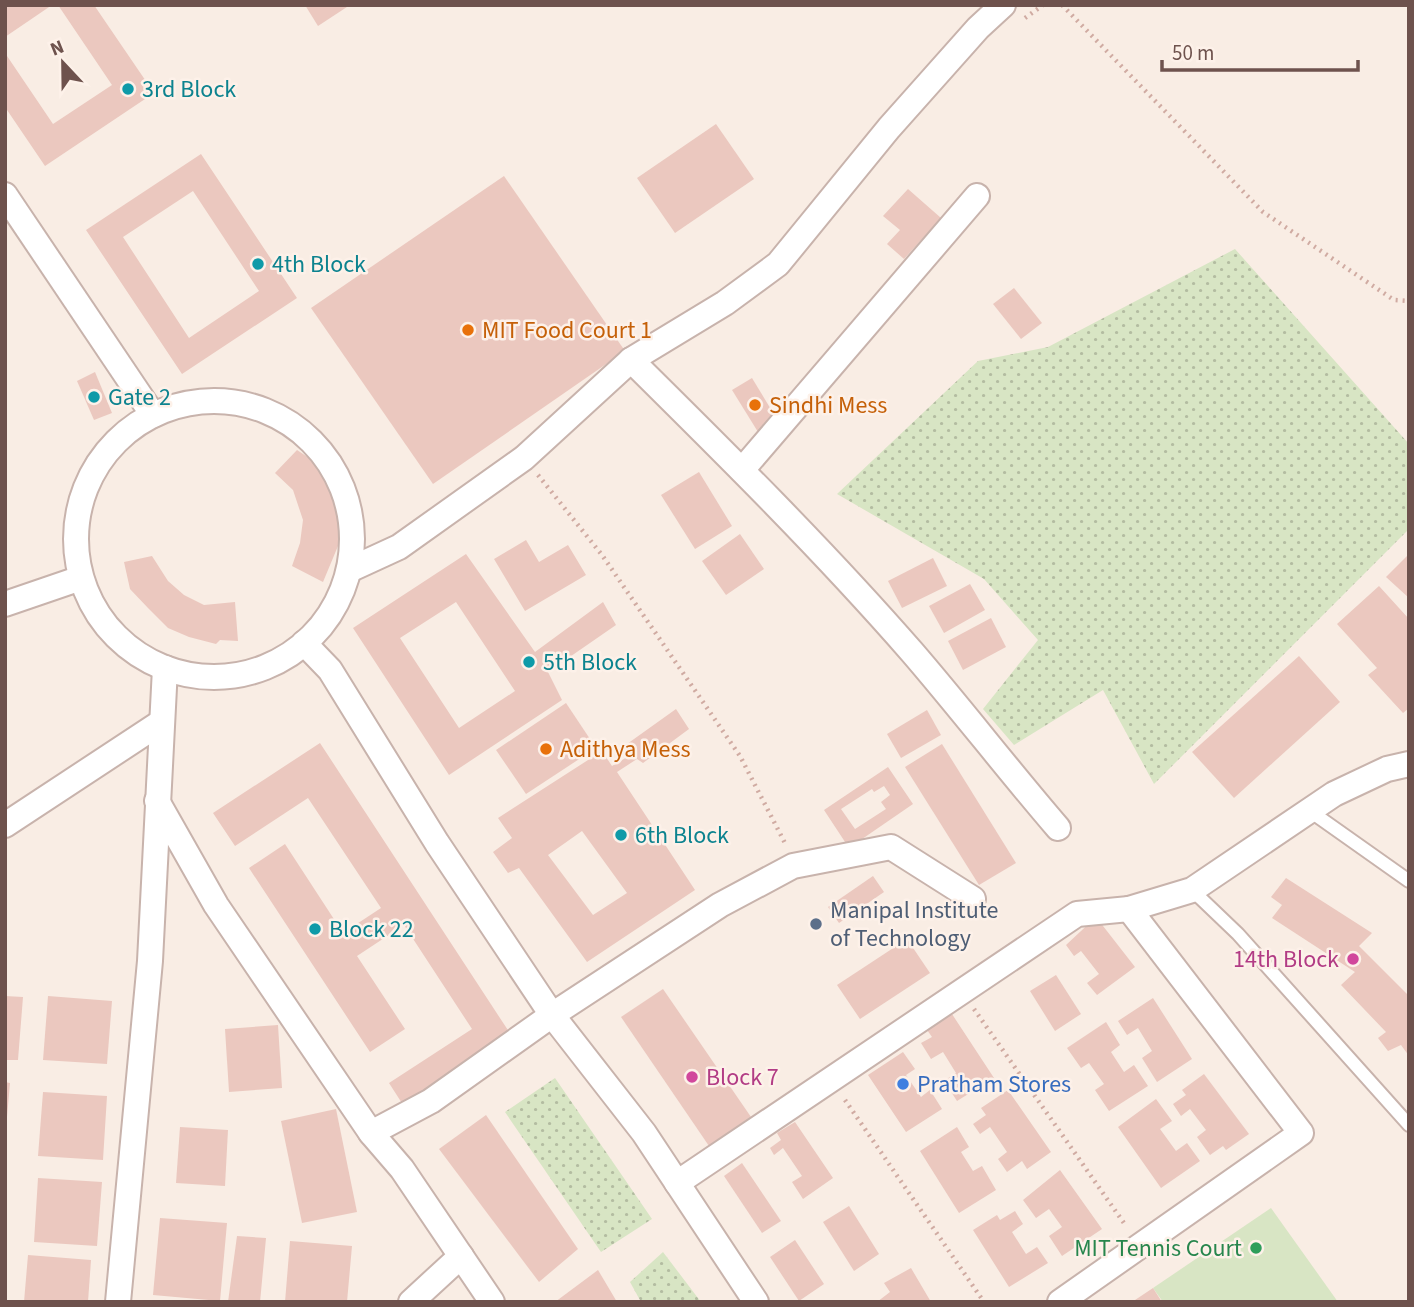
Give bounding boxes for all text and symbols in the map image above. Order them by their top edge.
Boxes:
north arrow [28,28,98,98]
scale bar [1162,28,1358,72]
text: N [46,34,68,64]
text: 50 m [1172,38,1214,68]
place label: 3rd Block [142,72,236,107]
marker: 3rd Block [120,81,136,97]
place label: 4th Block [272,247,366,282]
marker: 4th Block [250,256,266,272]
place label: MIT Food Court 1 [482,313,652,348]
marker: MIT Food Court 1 [460,322,476,338]
place label: Gate 2 [108,380,171,415]
place label: Sindhi Mess [769,388,887,423]
marker: Gate 2 [86,389,102,405]
marker: Sindhi Mess [747,397,763,413]
place label: 5th Block [543,645,637,680]
marker: 5th Block [521,654,537,670]
place label: Adithya Mess [560,732,691,767]
marker: Adithya Mess [538,741,554,757]
place label: 6th Block [635,818,729,853]
marker: 6th Block [613,827,629,843]
place label: Manipal Institute of Technology [830,893,998,956]
place label: Block 22 [329,912,414,947]
marker: Manipal Institute of Technology [808,916,824,932]
marker: Block 22 [307,921,323,937]
place label: 14th Block [1233,942,1339,977]
marker: 14th Block [1345,951,1361,967]
place label: Block 7 [706,1060,779,1095]
place label: Pratham Stores [917,1067,1071,1102]
marker: Block 7 [684,1069,700,1085]
marker: Pratham Stores [895,1076,911,1092]
place label: MIT Tennis Court [1074,1231,1242,1266]
marker: MIT Tennis Court [1248,1240,1264,1256]

